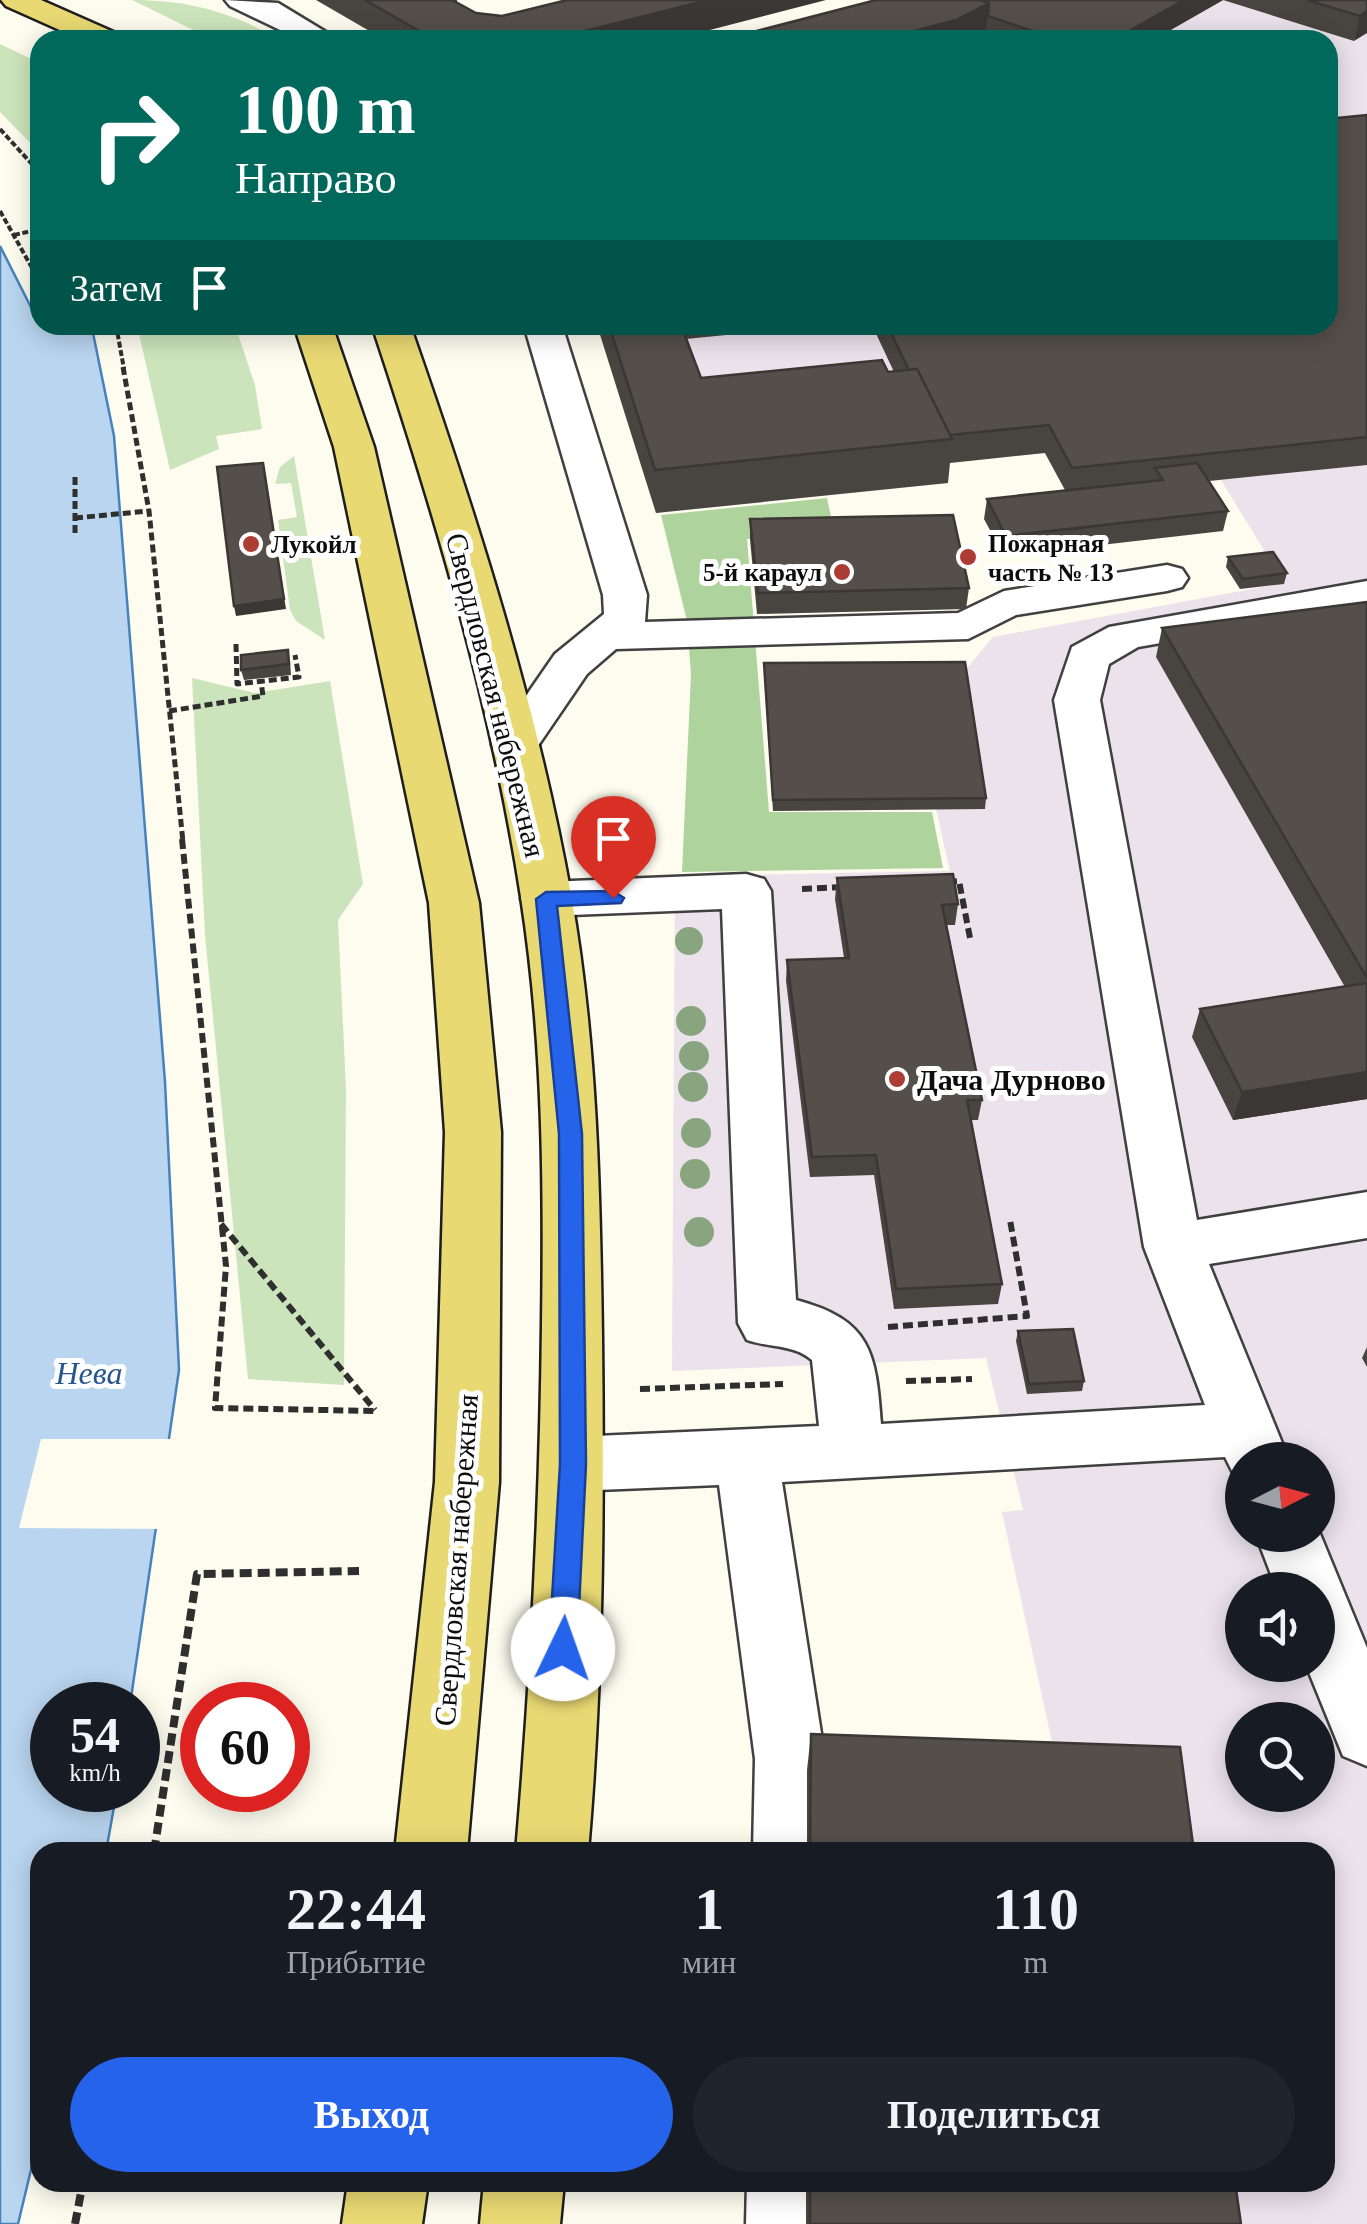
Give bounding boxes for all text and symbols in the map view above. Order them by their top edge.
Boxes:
icon: right [70,70,200,200]
text: 100 m [235,71,416,148]
text: Направо [235,153,397,203]
icon: arrive [182,260,237,315]
text: Затем [70,267,162,309]
street label: Свердловская набережная [440,529,552,861]
place label: Пожарная часть № 13 [988,530,1114,586]
place label: Лукойл [271,531,357,558]
marker: Лукойл [240,533,262,555]
marker: Пожарная часть № 13 [957,546,979,568]
place label: 5-й караул [703,559,822,586]
marker: 5-й караул [831,561,853,583]
pin [571,796,656,899]
icon: arrive [586,811,641,866]
place label: Дача Дурново [917,1063,1106,1096]
marker: Дача Дурново [886,1068,908,1090]
water label: Нева [55,1355,122,1391]
street label: Свердловская набережная [428,1393,484,1727]
north arrow [1225,1442,1335,1552]
map controls [1225,1442,1335,1812]
button: sound [1225,1572,1335,1682]
position arrow [511,1597,615,1701]
speed limit sign: 60 [180,1682,310,1812]
button: search [1225,1702,1335,1812]
text: 54 [70,1707,120,1763]
text: km/h [69,1759,121,1786]
text: 22:44 [286,1876,426,1942]
text: 1 [694,1876,724,1942]
text: 110 [992,1876,1079,1942]
text: Прибытие [286,1944,426,1980]
text: мин [682,1944,736,1980]
text: m [1023,1944,1048,1980]
button: Выход [70,2057,673,2172]
button: Поделиться [693,2057,1295,2172]

